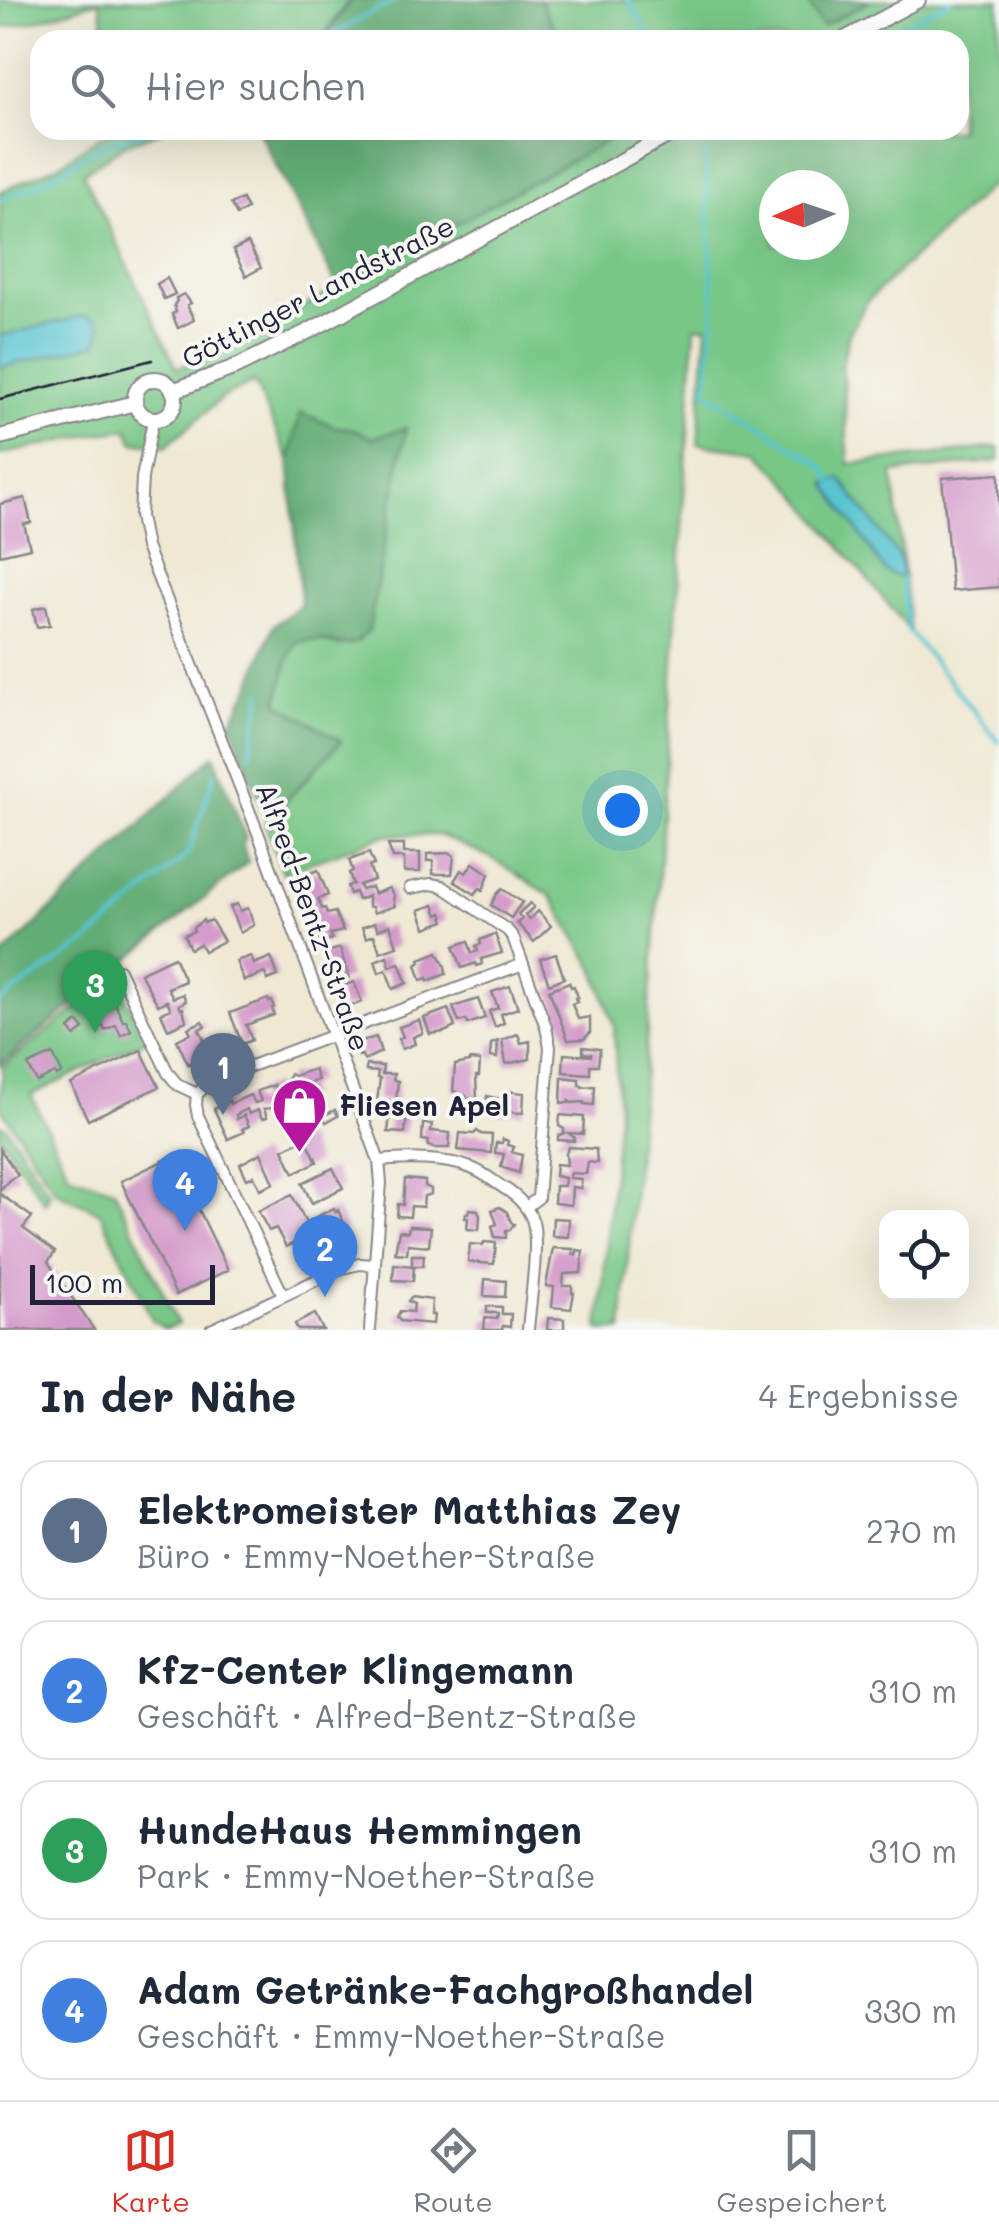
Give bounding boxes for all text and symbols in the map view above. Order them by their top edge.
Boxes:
search box [30,30,969,140]
icon: search [65,58,120,113]
text: Hier suchen [145,60,366,110]
north arrow [759,170,849,260]
street label: Göttinger Landstraße [175,207,460,375]
street label: Alfred-Bentz-Straße [249,778,379,1056]
your location [597,785,648,836]
pin: 3 [62,950,128,1033]
pin: 1 [190,1032,256,1115]
shop icon: Fliesen Apel [270,1076,330,1155]
place label: Fliesen Apel [339,1087,509,1123]
pin: 4 [152,1148,218,1231]
map controls [879,1210,969,1300]
button: locate [879,1210,969,1300]
pin: 2 [292,1214,358,1297]
scale bar [30,1260,215,1304]
text: 100 m [45,1264,123,1300]
text: In der Nähe [40,1368,296,1423]
text: 4 Ergebnisse [758,1374,959,1416]
text: Elektromeister Matthias Zey [137,1484,681,1534]
text: 1 [67,1509,82,1551]
text: 270 m [866,1509,957,1551]
text: Büro · Emmy-Noether-Straße [137,1534,596,1576]
text: Kfz-Center Klingemann [137,1644,574,1694]
text: 2 [66,1669,83,1711]
text: 310 m [868,1669,957,1711]
text: Geschäft · Alfred-Bentz-Straße [137,1694,637,1736]
text: HundeHaus Hemmingen [137,1804,582,1854]
text: 3 [65,1829,84,1871]
text: 310 m [868,1829,957,1871]
text: Park · Emmy-Noether-Straße [137,1854,596,1896]
text: Adam Getränke-Fachgroßhandel [137,1964,754,2014]
text: 4 [64,1989,85,2031]
text: 330 m [864,1989,957,2031]
text: Geschäft · Emmy-Noether-Straße [137,2014,665,2056]
tab: Karte [112,2123,190,2219]
tab: Route [413,2123,493,2219]
tab: Gespeichert [716,2123,887,2219]

